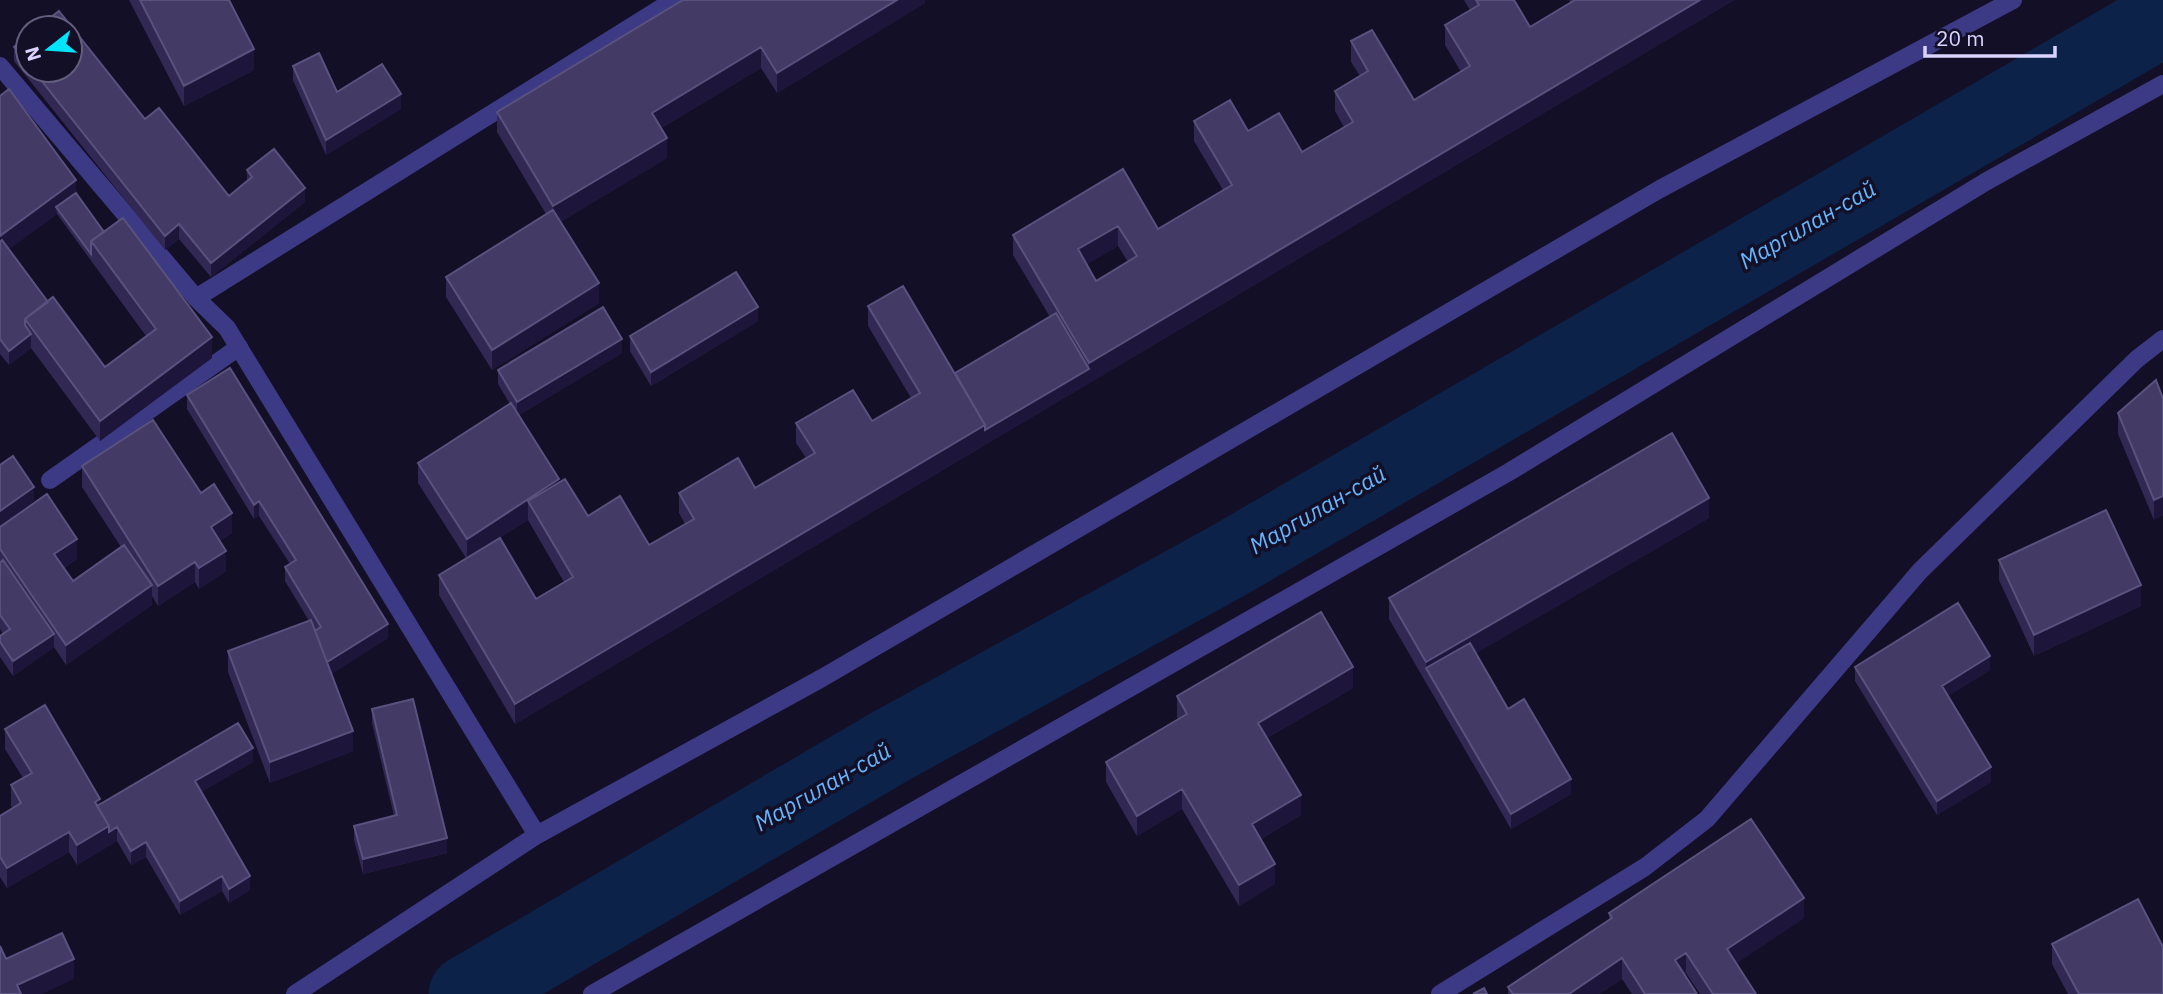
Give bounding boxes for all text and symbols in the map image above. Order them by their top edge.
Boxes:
north arrow [14,14,84,84]
scale bar [1925,14,2054,58]
text: 20 m [1936,24,1985,52]
text: N [19,44,46,64]
water label: Маргилан-сай [1733,173,1881,275]
water label: Маргилан-сай [1243,458,1391,560]
water label: Маргилан-сай [748,735,896,837]

